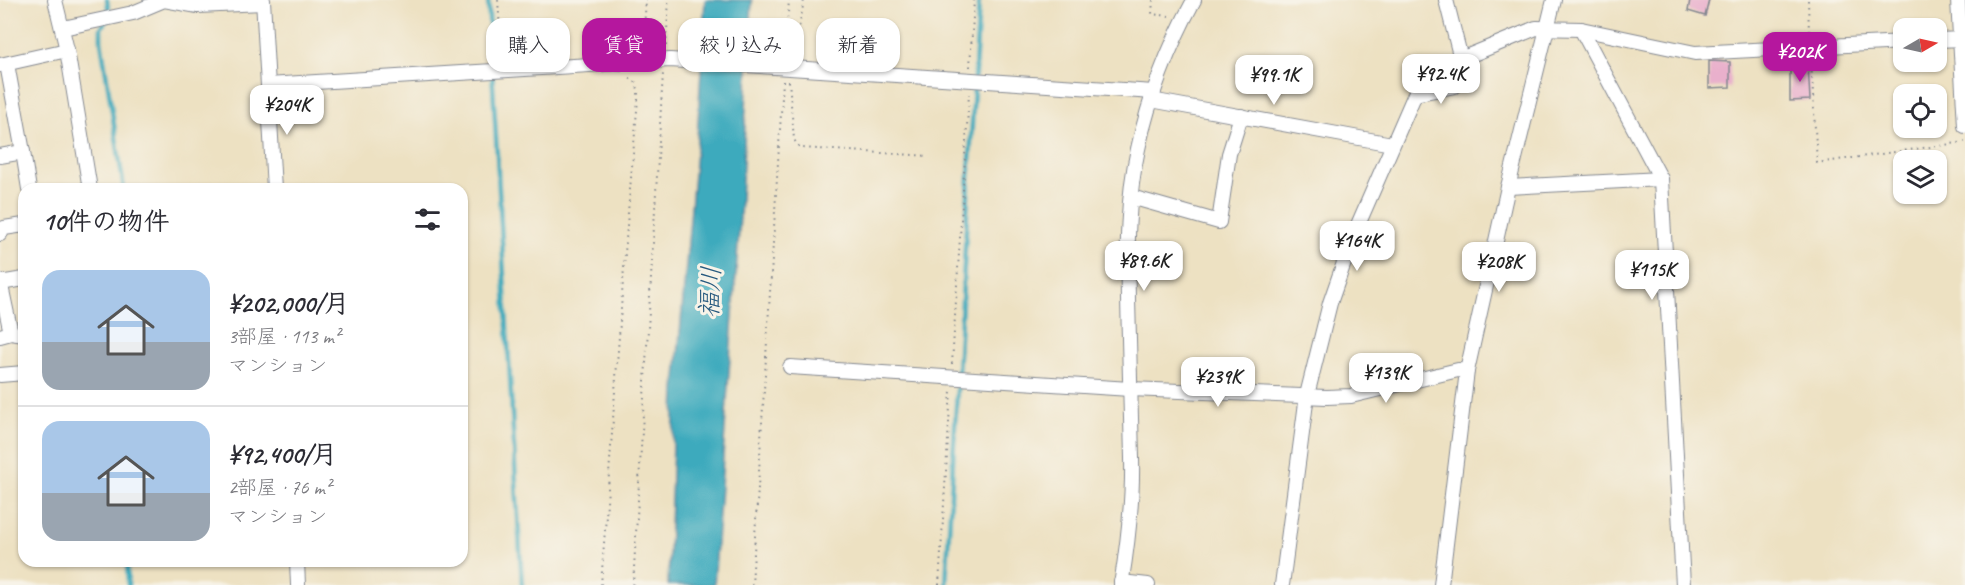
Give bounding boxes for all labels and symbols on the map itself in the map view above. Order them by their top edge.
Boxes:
north arrow [1893,18,1947,72]
pin: ¥202K [1758,32,1842,83]
pin: ¥92.4K [1392,54,1490,105]
pin: ¥99.1K [1225,55,1323,106]
pin: ¥204K [245,85,329,136]
pin: ¥164K [1315,221,1399,272]
pin: ¥89.6K [1095,241,1193,292]
pin: ¥208K [1457,242,1541,293]
pin: ¥115K [1610,250,1694,301]
water label: 福川 [692,265,728,319]
pin: ¥139K [1344,353,1428,404]
pin: ¥239K [1176,357,1260,408]

